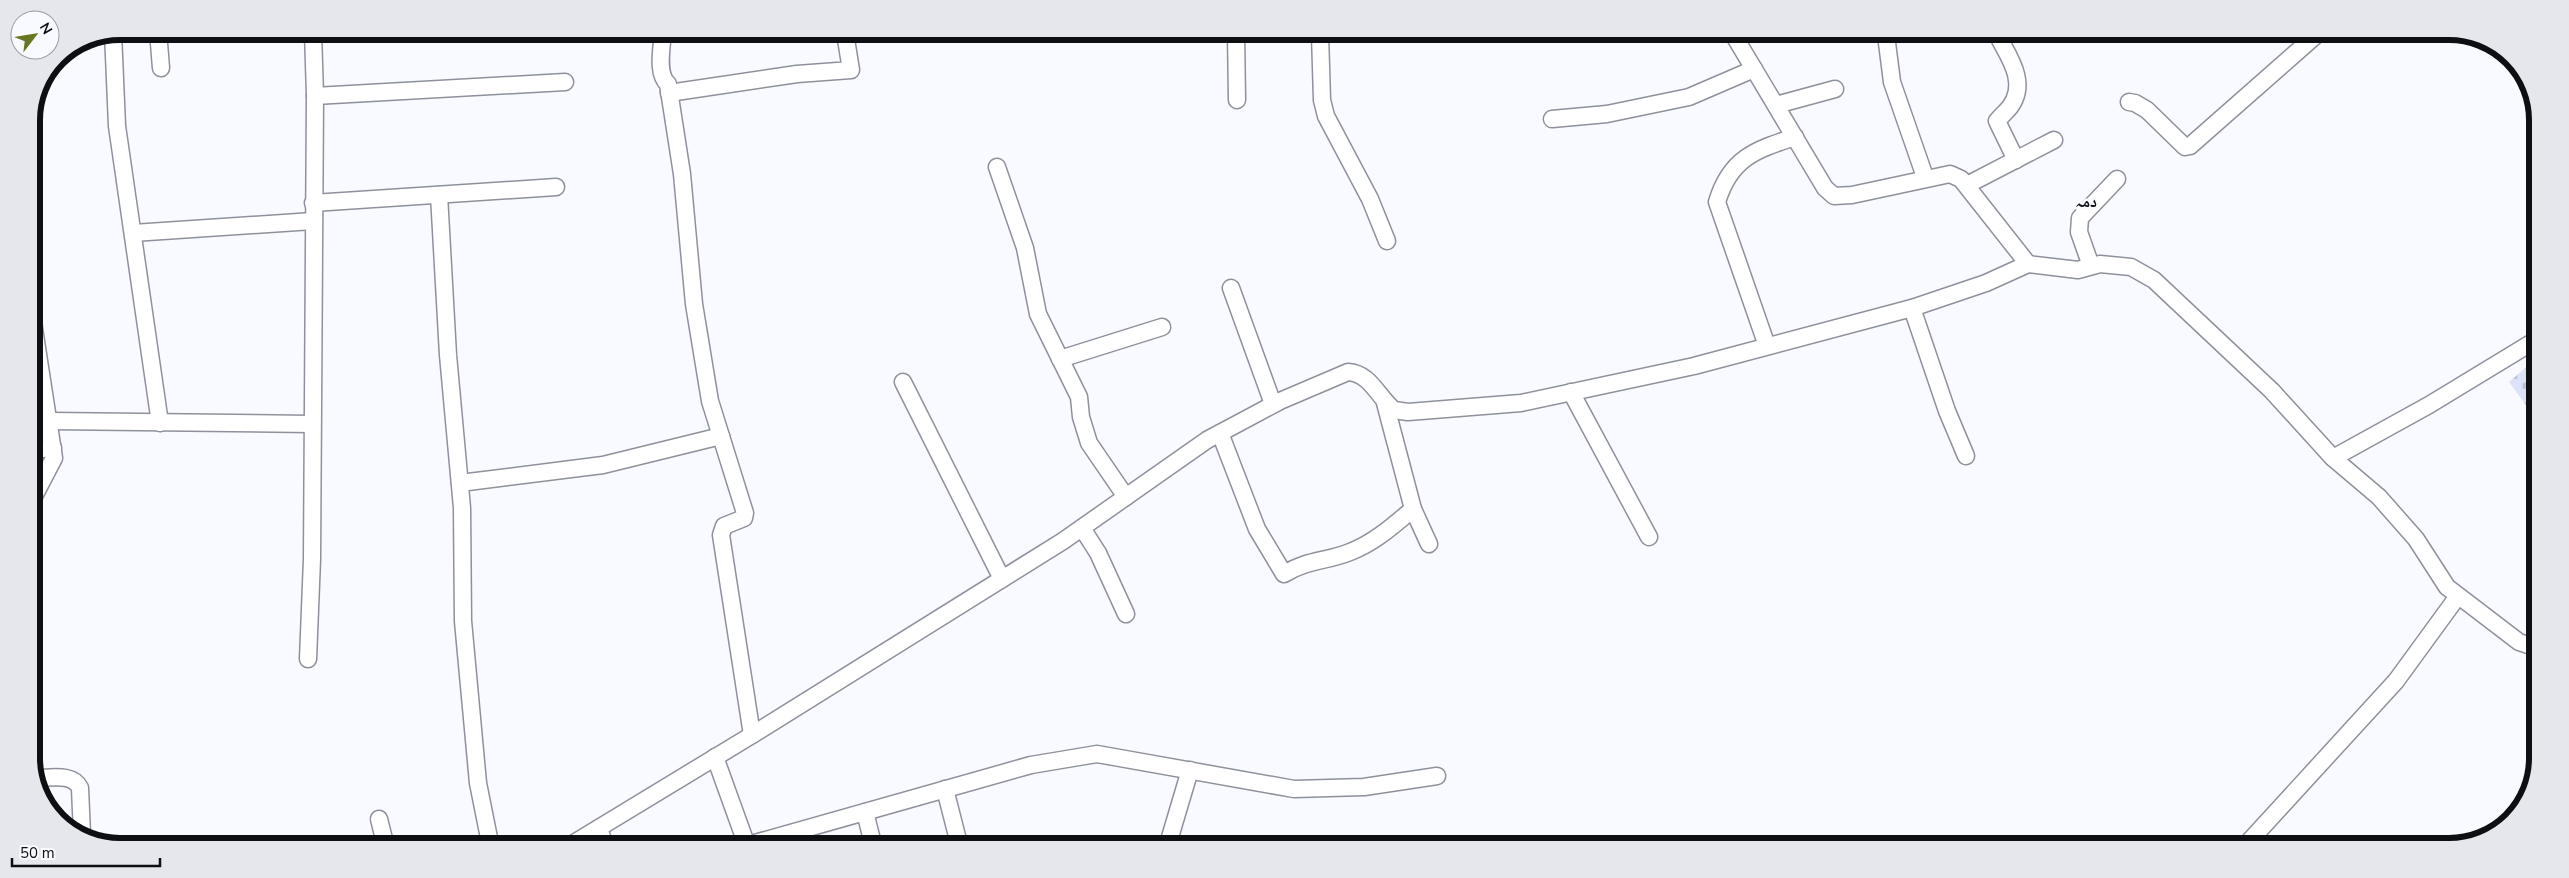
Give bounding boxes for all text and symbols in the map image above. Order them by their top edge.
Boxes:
north arrow [10,10,60,60]
text: N [35,19,57,38]
district label: دمہ [2075,191,2097,213]
scale bar [12,836,160,868]
text: 50 m [20,843,55,863]

